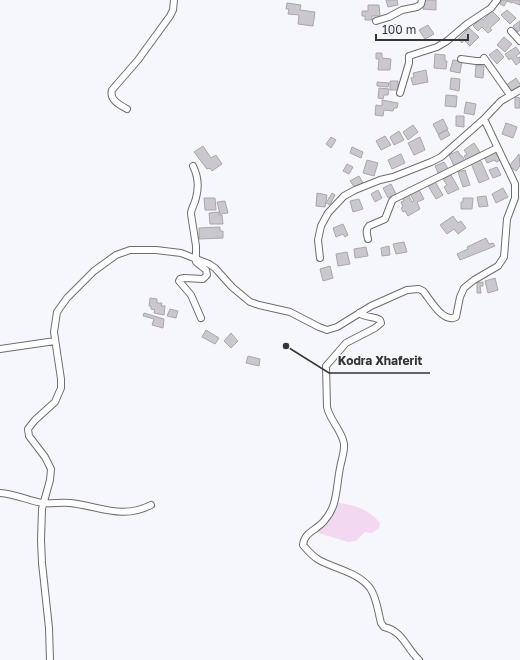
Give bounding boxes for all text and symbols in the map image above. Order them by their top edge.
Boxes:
scale bar [376,16,468,42]
text: 100 m [382,22,416,37]
callout: Kodra Xhaferit [329,349,430,373]
text: Kodra Xhaferit [338,353,422,368]

